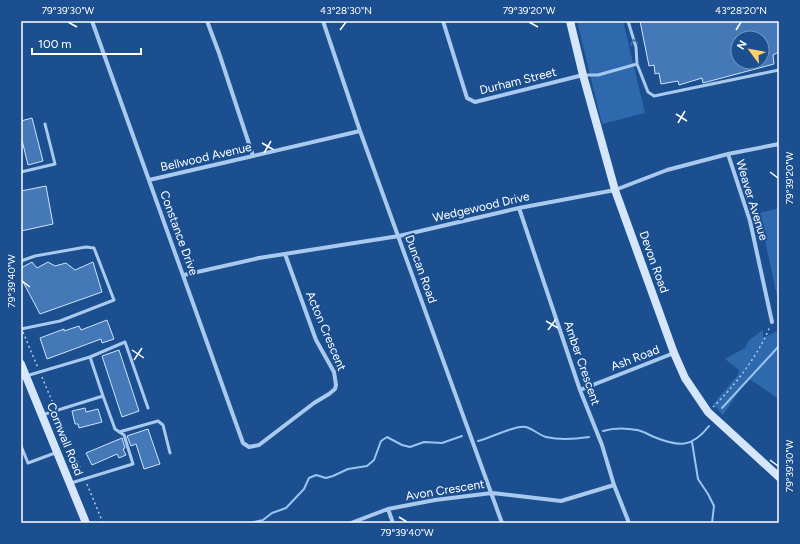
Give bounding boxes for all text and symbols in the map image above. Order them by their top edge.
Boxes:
text: 79°39'30"W [42,4,95,17]
text: 43°28'30"N [320,4,372,17]
text: 79°39'20"W [503,4,556,17]
text: 43°28'20"N [715,4,767,17]
scale bar [32,30,141,56]
north arrow [730,30,770,70]
text: 100 m [38,37,72,51]
text: N [734,38,750,52]
one-way arrow [630,39,639,46]
street label: Durham Street [478,65,558,97]
street label: Bellwood Avenue [159,140,253,174]
text: 79°39'20"W [783,151,796,204]
street label: Weaver Avenue [733,158,771,243]
street label: Constance Drive [157,189,201,278]
street label: Wedgewood Drive [431,189,531,225]
street label: Devon Road [636,229,672,295]
street label: Duncan Road [402,233,440,305]
text: 79°39'40"W [5,254,18,308]
street label: Acton Crescent [303,289,349,373]
street label: Amber Crescent [561,319,603,407]
street label: Ash Road [609,342,661,374]
street label: Cornwall Road [44,400,86,478]
text: 79°39'30"W [783,439,796,492]
street label: Avon Crescent [404,477,486,503]
text: 79°39'40"W [380,526,434,539]

